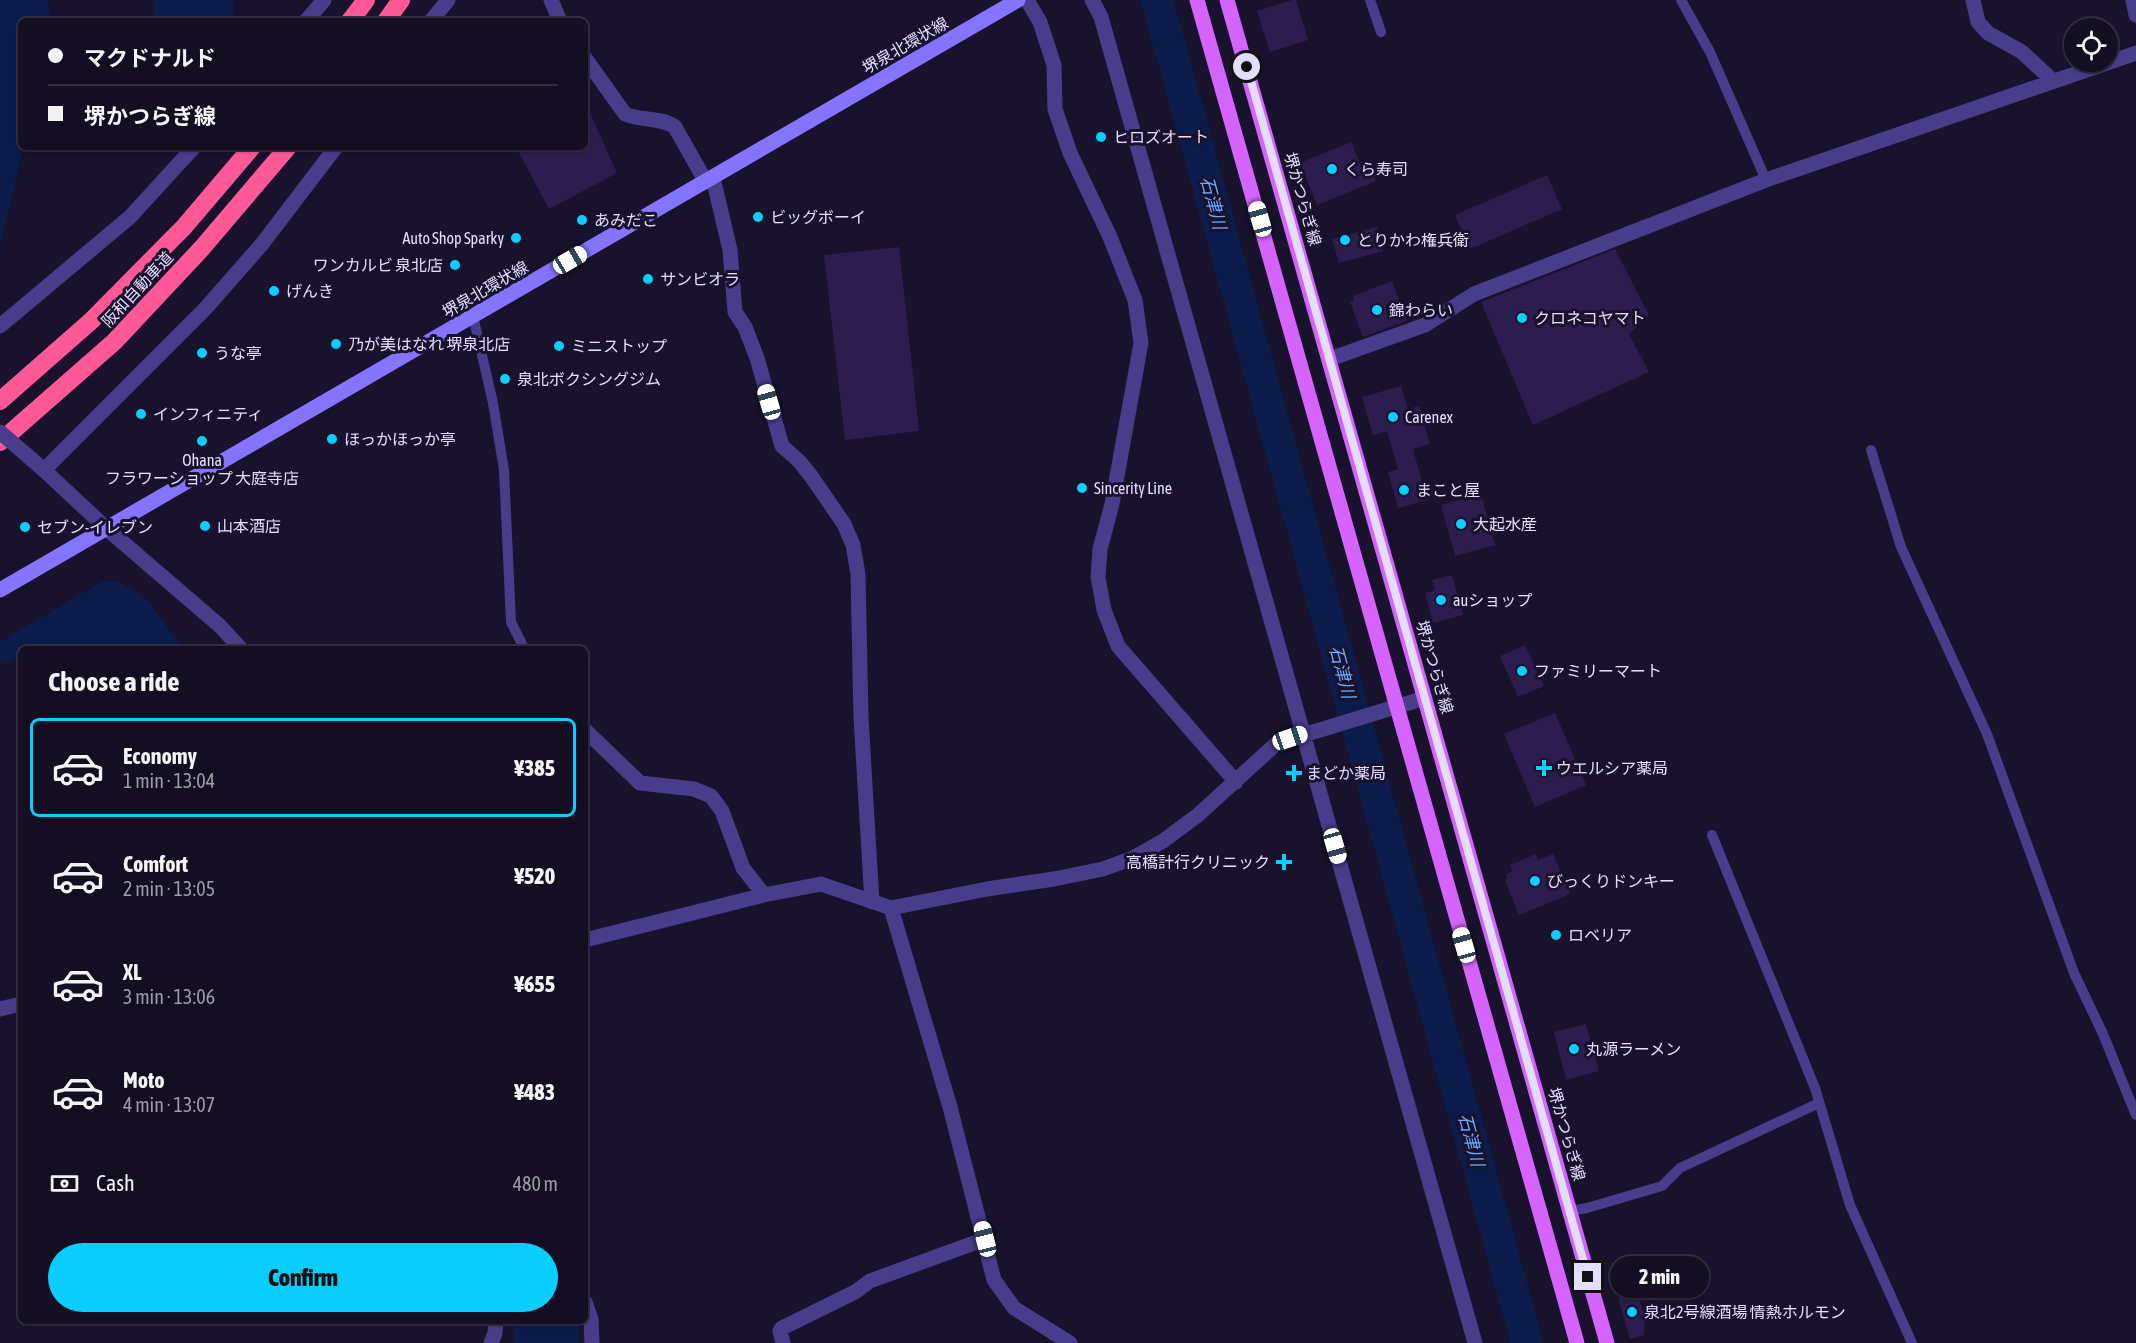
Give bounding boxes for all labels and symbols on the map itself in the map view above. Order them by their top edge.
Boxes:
street label: 堺泉北環状線 [859,13,951,77]
route start [1233,53,1260,80]
place label: ヒロズオート [1113,128,1209,146]
marker: ヒロズオート [1094,130,1108,144]
street label: 堺かつらぎ線 [1281,150,1325,248]
place label: くら寿司 [1344,160,1408,178]
marker: くら寿司 [1325,162,1339,176]
water label: 石津川 [1196,174,1231,234]
car [1246,199,1274,239]
place label: ビッグボーイ [770,208,866,226]
marker: ビッグボーイ [751,210,765,224]
place label: あみだこ [594,211,658,229]
marker: あみだこ [575,213,589,227]
place label: Auto Shop Sparky [402,229,504,248]
marker: Auto Shop Sparky [509,231,523,245]
place label: とりかわ権兵衛 [1357,231,1469,249]
marker: とりかわ権兵衛 [1338,233,1352,247]
car [550,243,590,277]
street label: 阪和自動車道 [98,248,176,330]
place label: ワンカルビ 泉北店 [313,256,443,274]
street label: 堺泉北環状線 [439,257,531,321]
marker: ワンカルビ 泉北店 [448,258,462,272]
place label: サンビオラ [660,270,740,288]
marker: サンビオラ [641,272,655,286]
place label: げんき [286,282,334,300]
marker: げんき [267,284,281,298]
place label: 錦わらい [1389,301,1453,319]
marker: 錦わらい [1370,303,1384,317]
place label: クロネコヤマト [1534,309,1646,327]
marker: クロネコヤマト [1515,311,1529,325]
place label: 乃が美はなれ 堺泉北店 [348,335,510,353]
marker: 乃が美はなれ 堺泉北店 [329,337,343,351]
place label: ミニストップ [571,337,667,355]
marker: ミニストップ [552,339,566,353]
place label: うな亭 [214,344,262,362]
marker: うな亭 [195,346,209,360]
place label: 泉北ボクシングジム [517,370,661,388]
marker: 泉北ボクシングジム [498,372,512,386]
car [755,382,783,422]
place label: インフィニティ [153,405,263,423]
marker: インフィニティ [134,407,148,421]
place label: Carenex [1405,408,1453,426]
marker: Carenex [1386,410,1400,424]
place label: ほっかほっか亭 [344,430,456,448]
marker: ほっかほっか亭 [325,432,339,446]
marker: Ohana フラワーショップ 大庭寺店 [195,434,209,448]
place label: Ohana フラワーショップ 大庭寺店 [105,451,299,487]
place label: Sincerity Line [1094,479,1172,498]
marker: Sincerity Line [1075,481,1089,495]
place label: まこと屋 [1416,481,1480,499]
marker: まこと屋 [1397,483,1411,497]
place label: 大起水産 [1473,515,1537,533]
place label: 山本酒店 [217,517,281,535]
marker: 大起水産 [1454,517,1468,531]
place label: セブン-イレブン [37,518,153,536]
marker: 山本酒店 [198,519,212,533]
marker: セブン-イレブン [18,520,32,534]
place label: auショップ [1453,591,1532,609]
marker: auショップ [1434,593,1448,607]
street label: 堺かつらぎ線 [1413,618,1457,716]
water label: 石津川 [1325,643,1360,703]
place label: ファミリーマート [1534,662,1662,680]
marker: ファミリーマート [1515,664,1529,678]
car [1270,724,1310,752]
place label: ウエルシア薬局 [1556,759,1668,777]
marker: ウエルシア薬局 [1537,761,1551,775]
place label: まどか薬局 [1306,764,1386,782]
marker: まどか薬局 [1287,766,1301,780]
car [1321,826,1349,866]
place label: 高橋計行クリニック [1126,853,1270,871]
marker: 高橋計行クリニック [1275,853,1293,871]
place label: びっくりドンキー [1547,872,1675,890]
marker: びっくりドンキー [1528,874,1542,888]
car [1450,925,1478,965]
place label: ロベリア [1568,926,1632,944]
marker: ロベリア [1549,928,1563,942]
place label: 丸源ラーメン [1586,1040,1681,1058]
marker: 丸源ラーメン [1567,1042,1581,1056]
street label: 堺かつらぎ線 [1545,1085,1589,1183]
water label: 石津川 [1454,1111,1489,1171]
car [972,1219,998,1259]
callout: 2 min [1609,1256,1708,1298]
route end [1574,1263,1601,1290]
place label: 泉北2号線酒場 情熱ホルモン [1644,1303,1846,1321]
marker: 泉北2号線酒場 情熱ホルモン [1625,1305,1639,1319]

